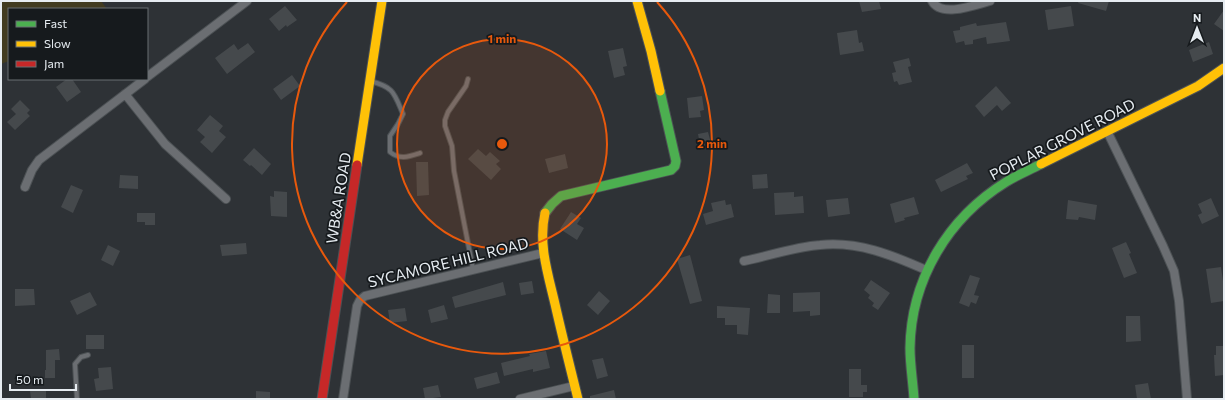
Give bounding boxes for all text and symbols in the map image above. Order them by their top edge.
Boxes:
legend [8,8,148,80]
north arrow [1177,8,1217,48]
text: N [1193,11,1201,24]
text: Fast [44,16,67,30]
text: 1 min [488,31,516,45]
text: Slow [44,36,71,50]
text: Jam [44,56,64,71]
street label: POPLAR GROVE ROAD [986,94,1138,184]
text: 2 min [697,136,727,150]
centre of rings [495,137,509,151]
street label: WB&A ROAD [322,151,354,245]
street label: SYCAMORE HILL ROAD [366,233,530,291]
scale bar [10,366,76,392]
text: 50 m [16,372,44,386]

